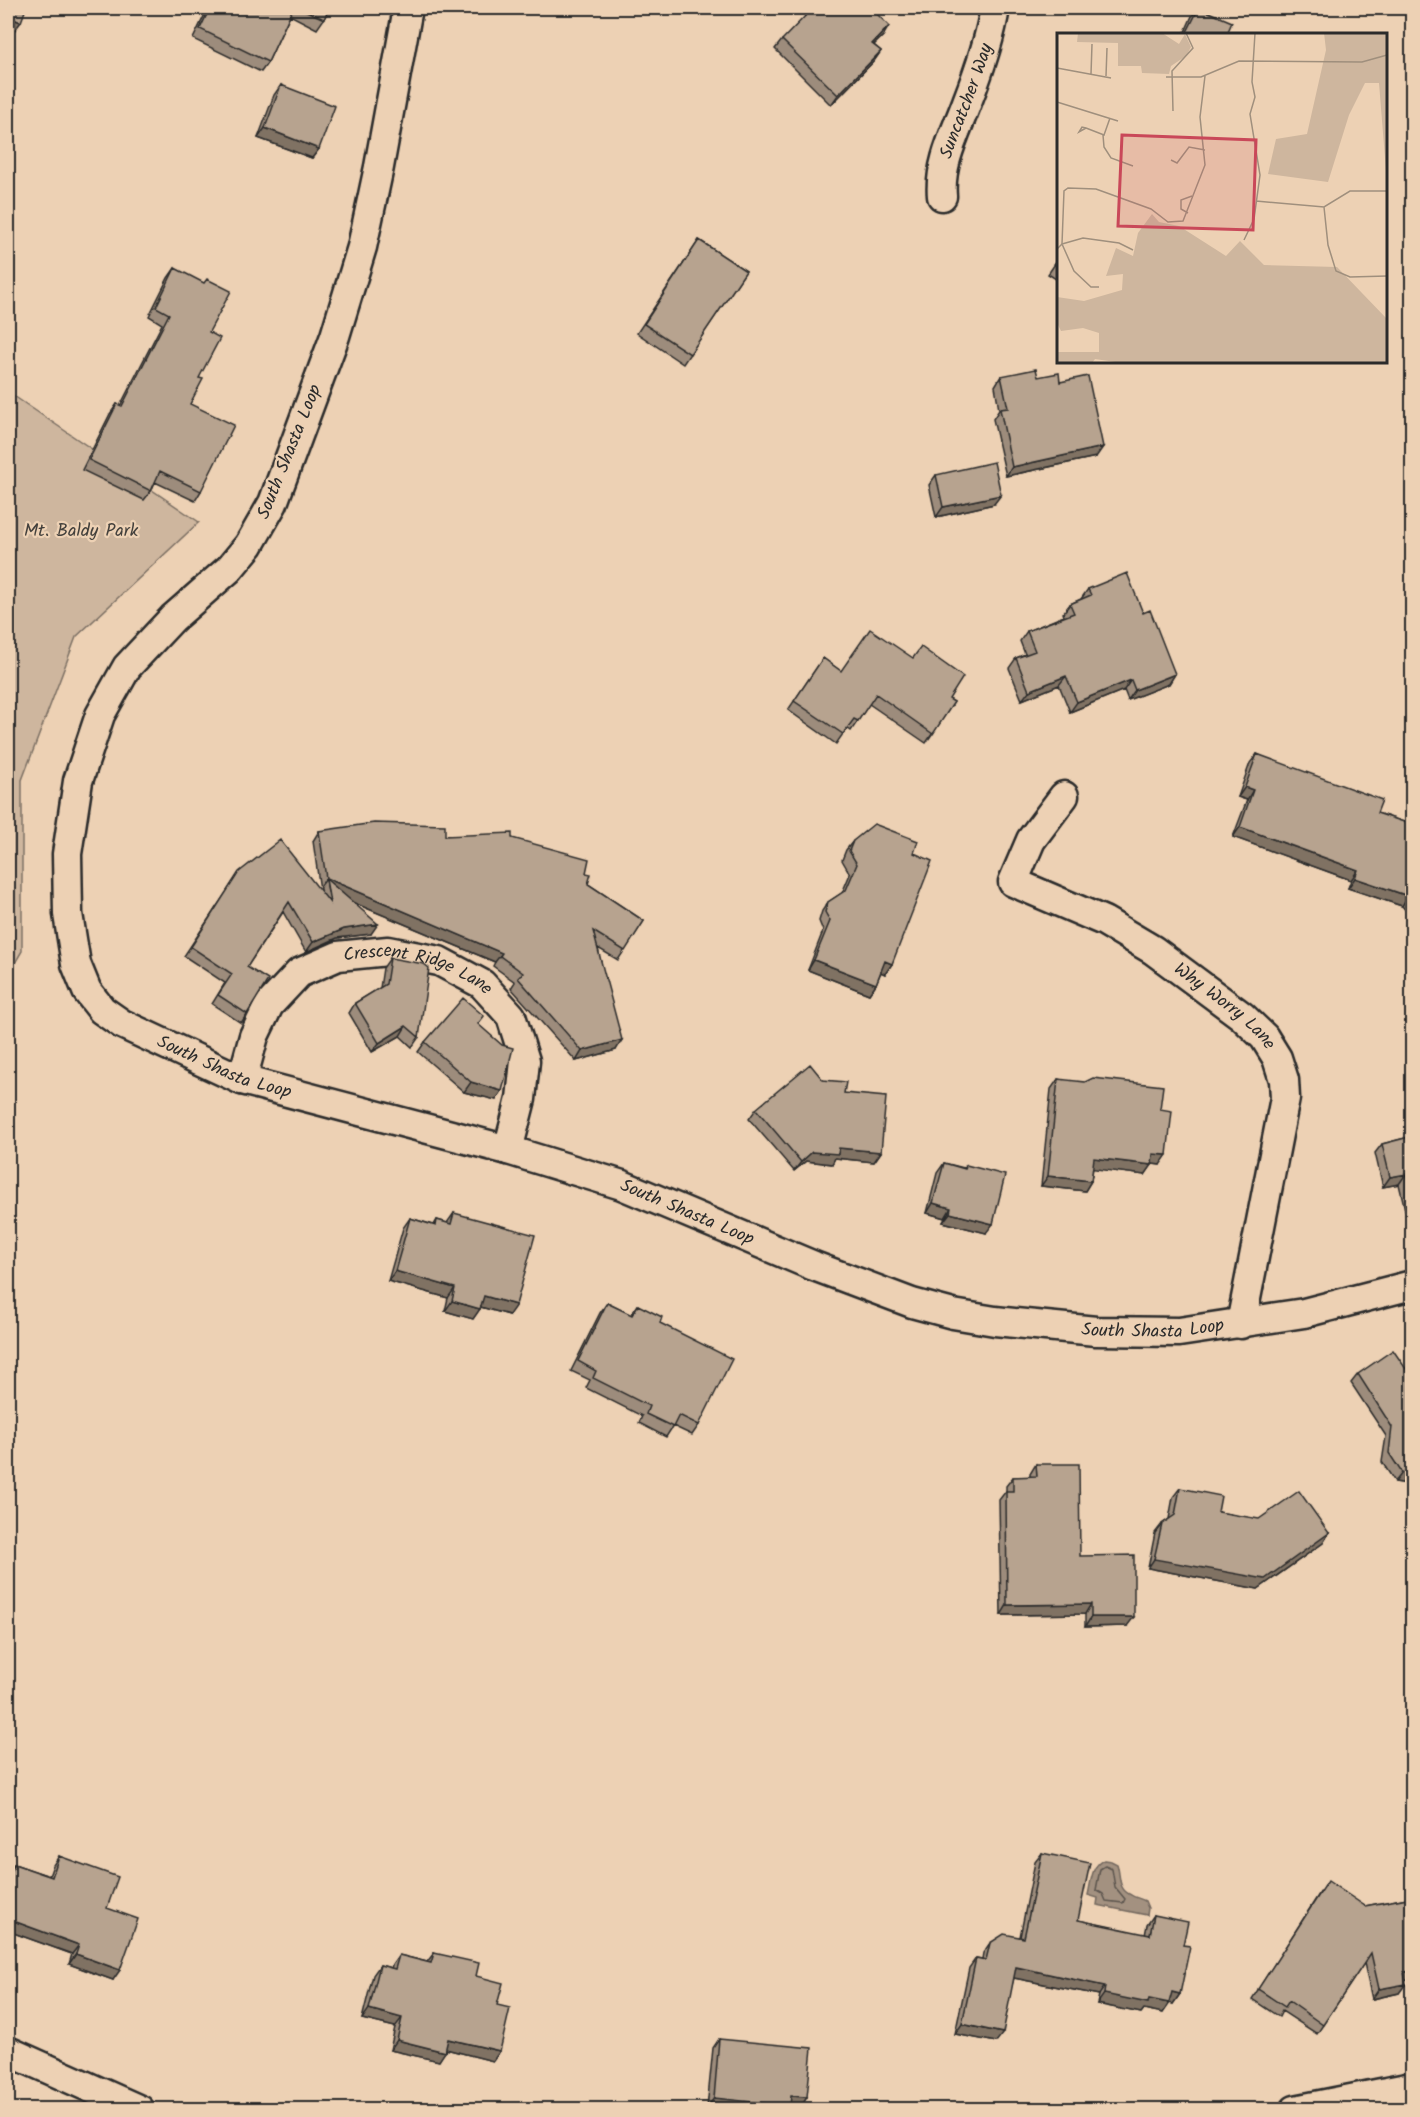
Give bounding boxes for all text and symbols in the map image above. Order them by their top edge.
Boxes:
inset map [1057,33,1387,363]
street label: Suncatcher Way [932,39,1001,162]
street label: South Shasta Loop [250,380,330,524]
park label: Mt. Baldy Park [24,517,139,546]
street label: Crescent Ridge Lane [342,936,500,1002]
street label: Why Worry Lane [1167,955,1283,1055]
street label: South Shasta Loop [152,1028,295,1107]
street label: South Shasta Loop [616,1171,759,1254]
street label: South Shasta Loop [1080,1311,1226,1347]

